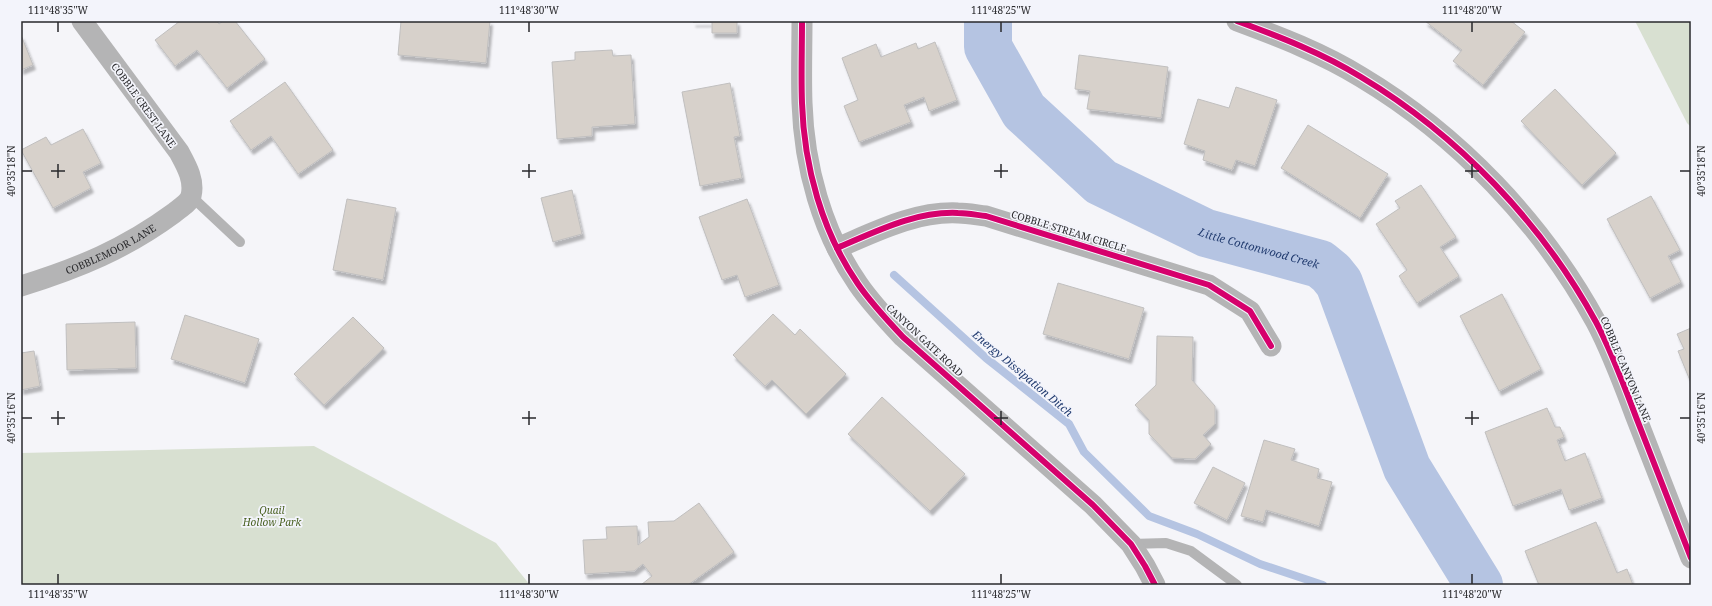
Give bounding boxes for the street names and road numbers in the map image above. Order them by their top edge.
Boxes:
street label: COBBLE CREST LANE [108,60,180,150]
street label: COBBLE STREAM CIRCLE [1010,207,1128,255]
street label: COBBLEMOOR LANE [63,221,158,277]
street label: CANYON GATE ROAD [883,300,967,380]
street label: COBBLE CANYON LANE [1597,314,1655,424]

